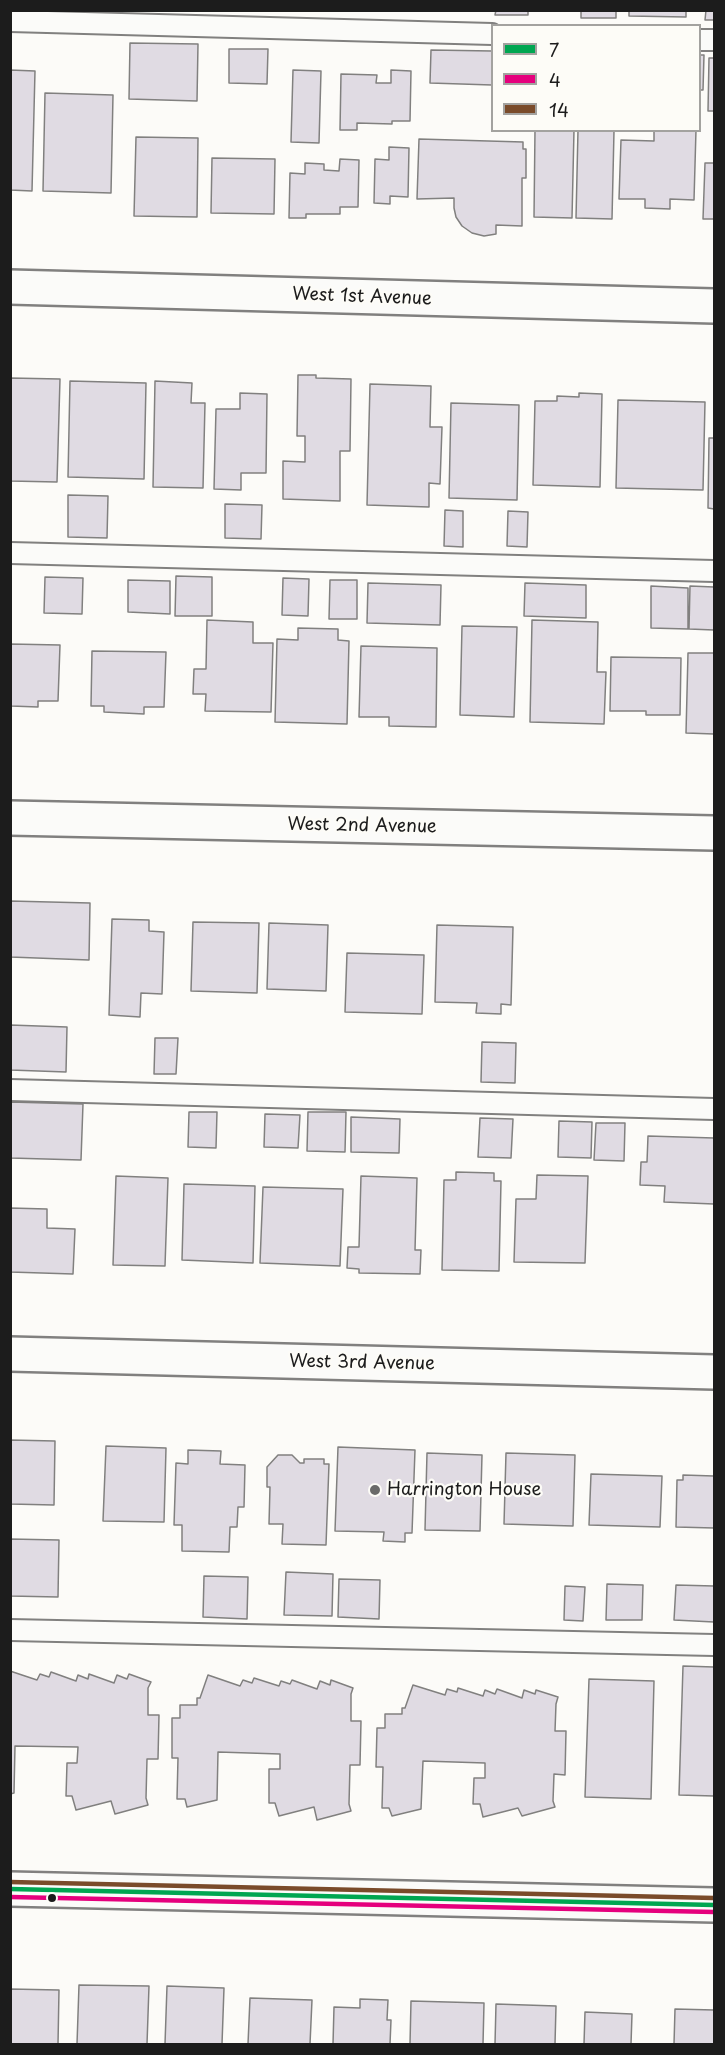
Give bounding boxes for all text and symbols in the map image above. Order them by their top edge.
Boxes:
legend [491,24,701,132]
text: 7 [549,36,559,63]
text: 4 [549,66,561,93]
text: 14 [549,96,569,123]
street label: West 1st Avenue [292,284,432,310]
street label: West 2nd Avenue [287,814,437,838]
street label: West 3rd Avenue [289,1351,435,1375]
place label: Harrington House [387,1479,541,1501]
marker: Harrington House [368,1483,382,1497]
unlabelled marker [46,1892,58,1904]

